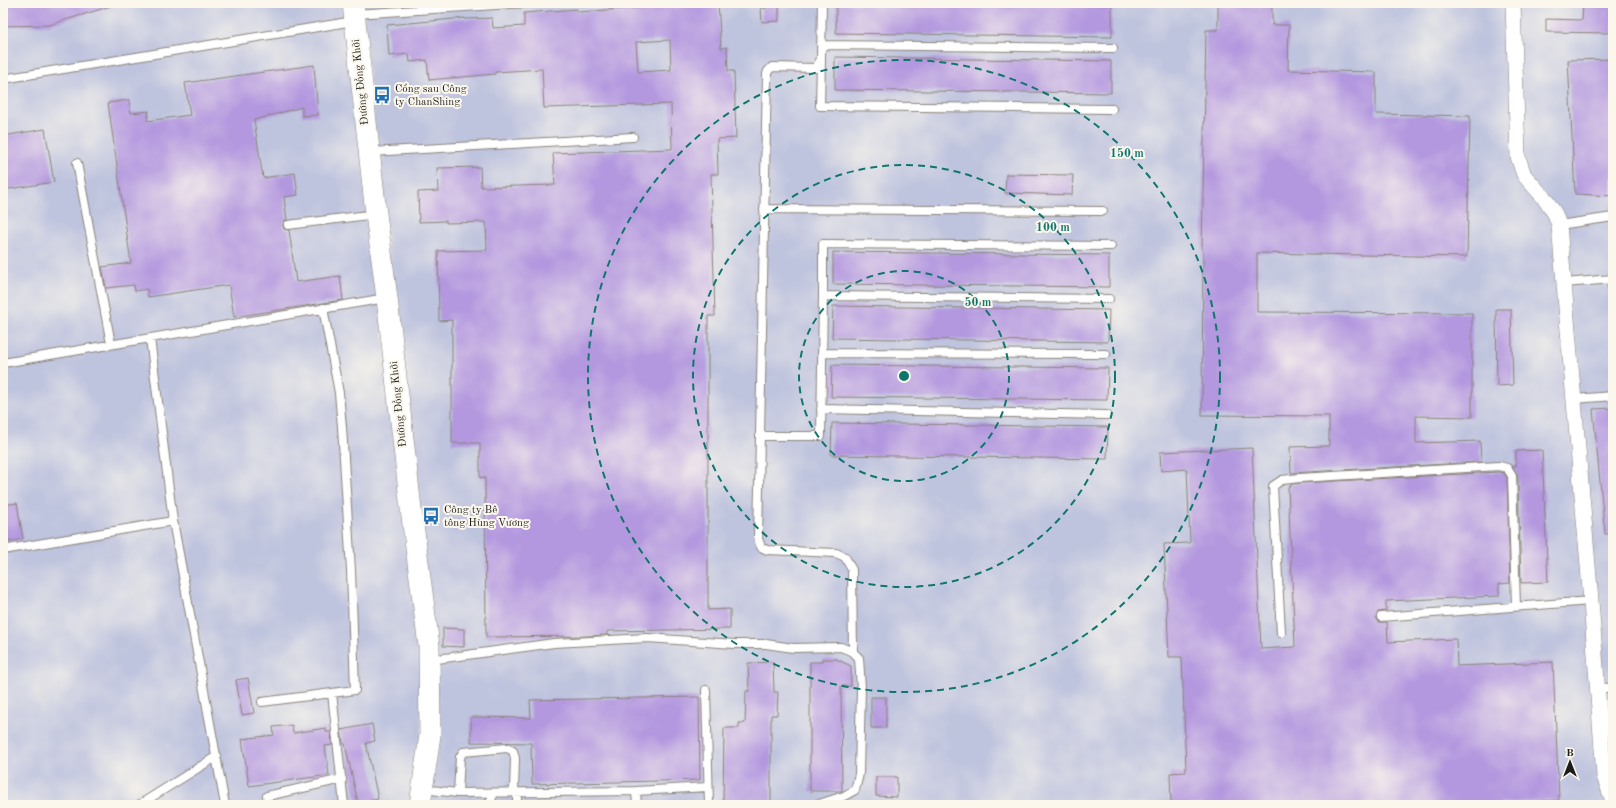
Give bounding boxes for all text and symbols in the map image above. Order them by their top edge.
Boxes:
street label: Đường Đồng Khởi [350,38,371,126]
place label: Cổng sau Công ty ChanShing [395,83,467,108]
bus stop icon: Cổng sau Công ty ChanShing [372,85,392,105]
text: 150 m [1110,147,1144,160]
text: 100 m [1036,222,1070,234]
text: 50 m [965,296,992,309]
street label: Đường Đồng Khởi [388,360,409,448]
centre of rings [897,369,911,383]
place label: Công ty Bê tông Hùng Vương [444,505,529,529]
bus stop icon: Công ty Bê tông Hùng Vương [421,506,441,526]
north arrow [1550,742,1590,782]
text: B [1566,748,1574,759]

